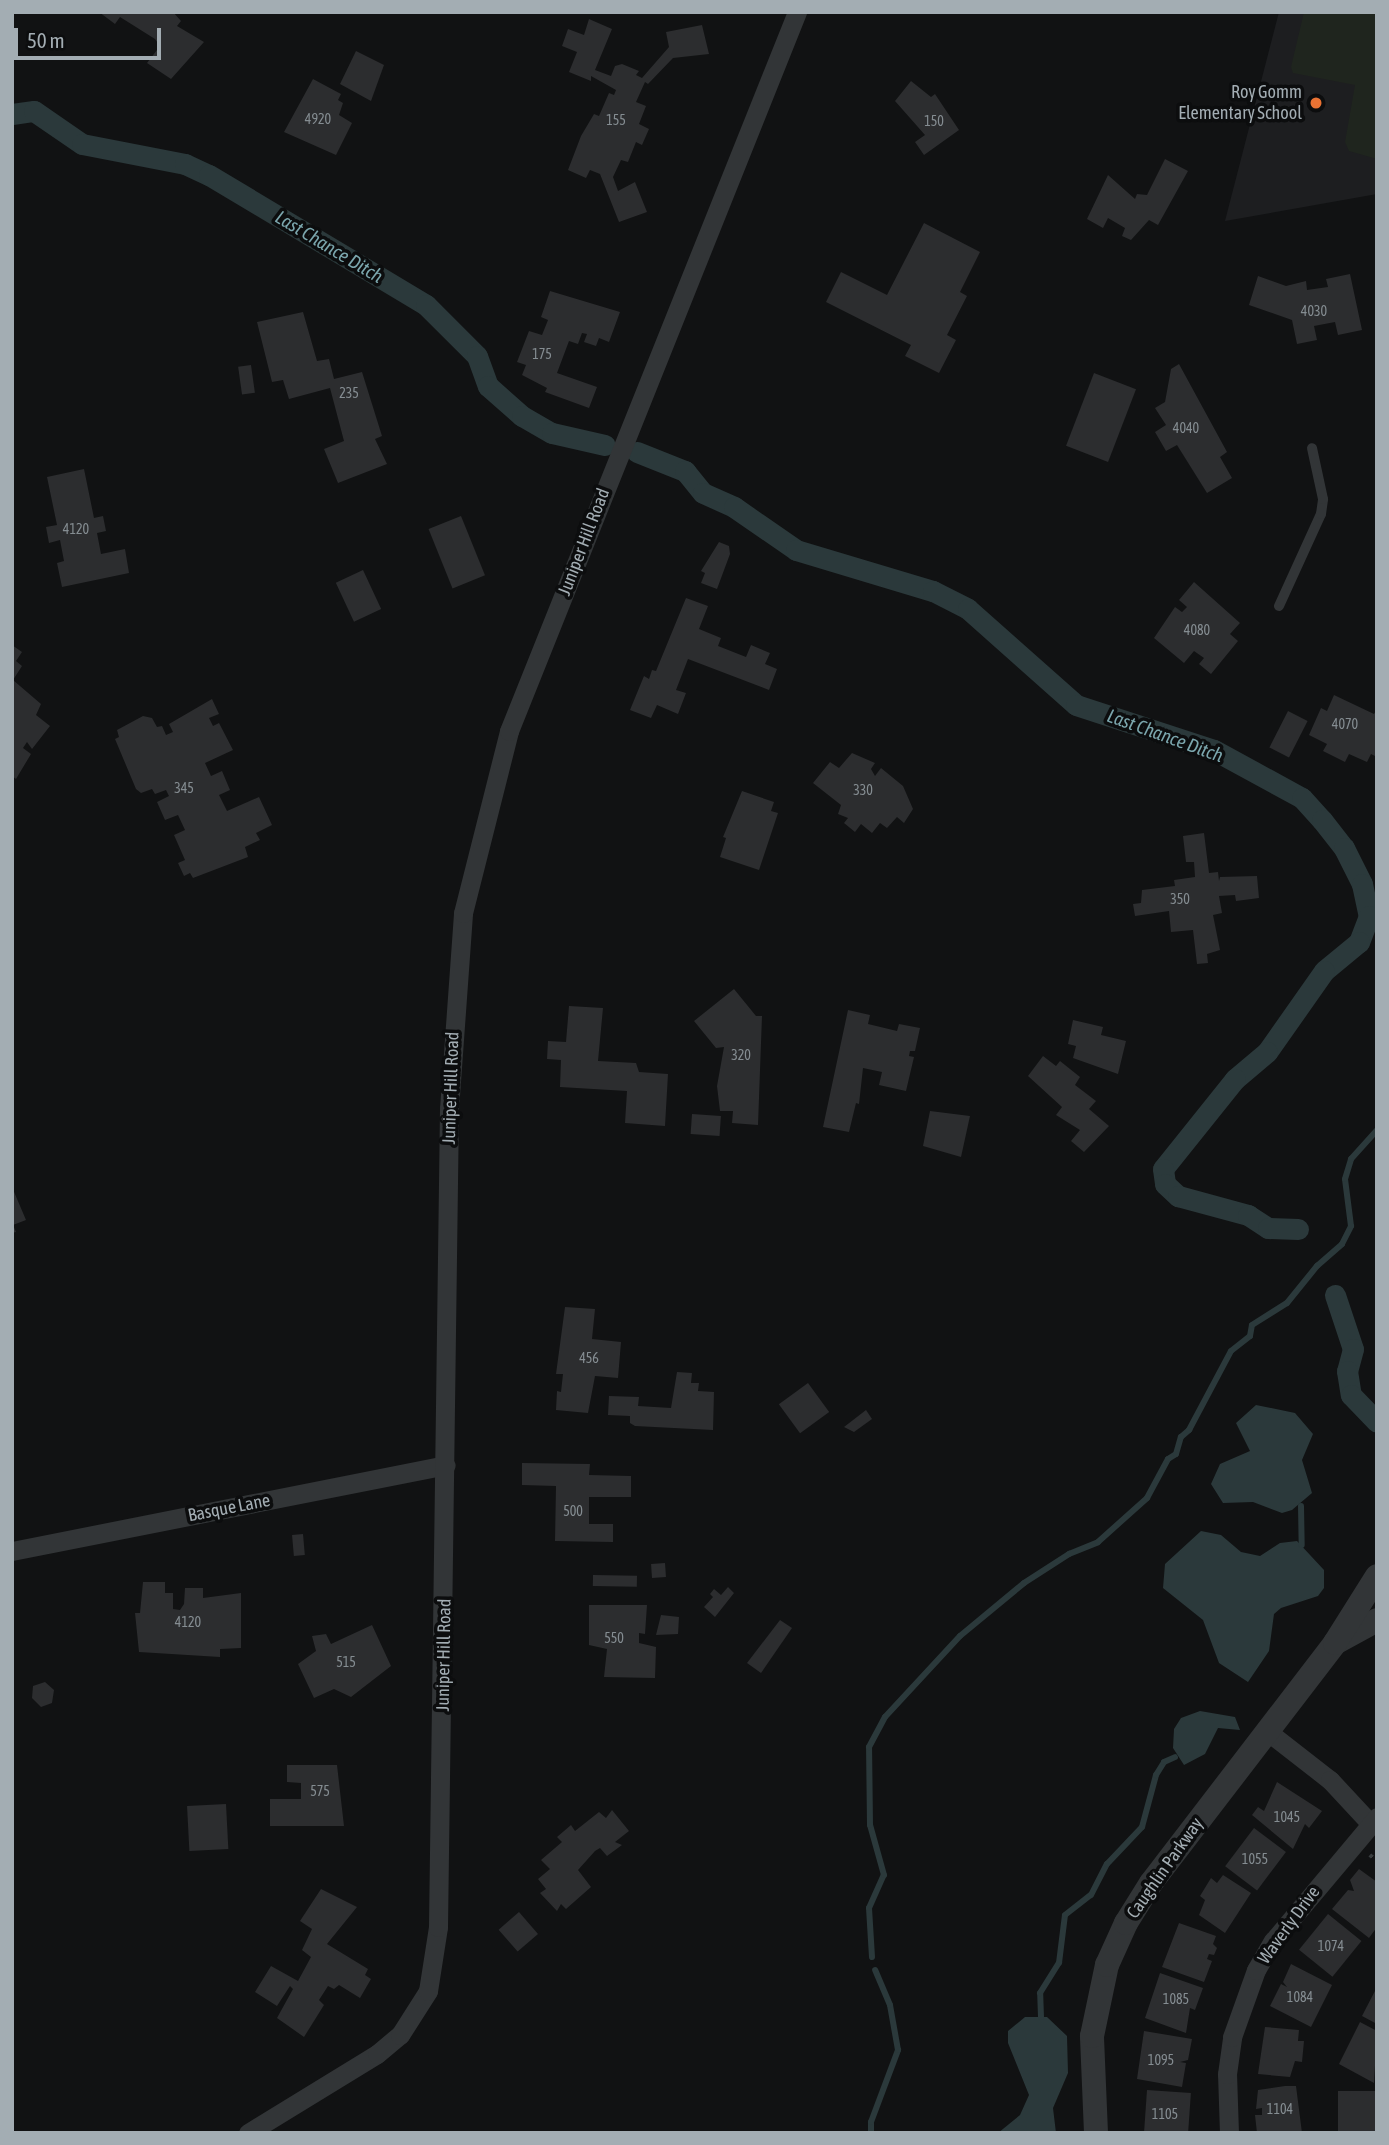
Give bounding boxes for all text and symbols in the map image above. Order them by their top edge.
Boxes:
scale bar [18,14,164,58]
text: 50 m [27,28,65,52]
place label: Roy Gomm Elementary School [1178,82,1302,124]
marker: Roy Gomm Elementary School [1308,95,1324,111]
house number: 4920 [305,111,331,127]
house number: 155 [606,112,626,128]
house number: 150 [924,113,944,129]
water label: Last Chance Ditch [271,206,387,288]
house number: 4030 [1301,303,1327,319]
house number: 175 [532,346,552,362]
house number: 235 [339,385,359,401]
house number: 4040 [1173,420,1199,436]
street label: Juniper Hill Road [554,485,614,599]
house number: 4120 [63,521,89,537]
house number: 4080 [1184,622,1210,638]
water label: Last Chance Ditch [1104,704,1226,768]
house number: 4070 [1332,716,1358,732]
house number: 345 [174,780,194,796]
house number: 330 [853,782,873,798]
house number: 350 [1170,891,1190,907]
street label: Juniper Hill Road [438,1031,464,1145]
house number: 320 [731,1047,751,1063]
house number: 456 [579,1350,599,1366]
street label: Basque Lane [186,1489,272,1527]
house number: 500 [563,1503,583,1519]
street label: Juniper Hill Road [432,1598,456,1712]
house number: 4120 [175,1614,201,1630]
house number: 550 [604,1630,624,1646]
house number: 515 [336,1654,356,1670]
house number: 575 [310,1783,330,1799]
house number: 1045 [1274,1809,1300,1825]
street label: Caughlin Parkway [1122,1813,1208,1923]
house number: 1055 [1242,1851,1268,1867]
street label: Waverly Drive [1254,1882,1324,1968]
house number: 1074 [1318,1938,1344,1954]
house number: 1084 [1287,1989,1313,2005]
house number: 1085 [1163,1991,1189,2007]
house number: 1095 [1148,2052,1174,2068]
house number: 1104 [1267,2101,1293,2117]
house number: 1105 [1152,2106,1178,2122]

